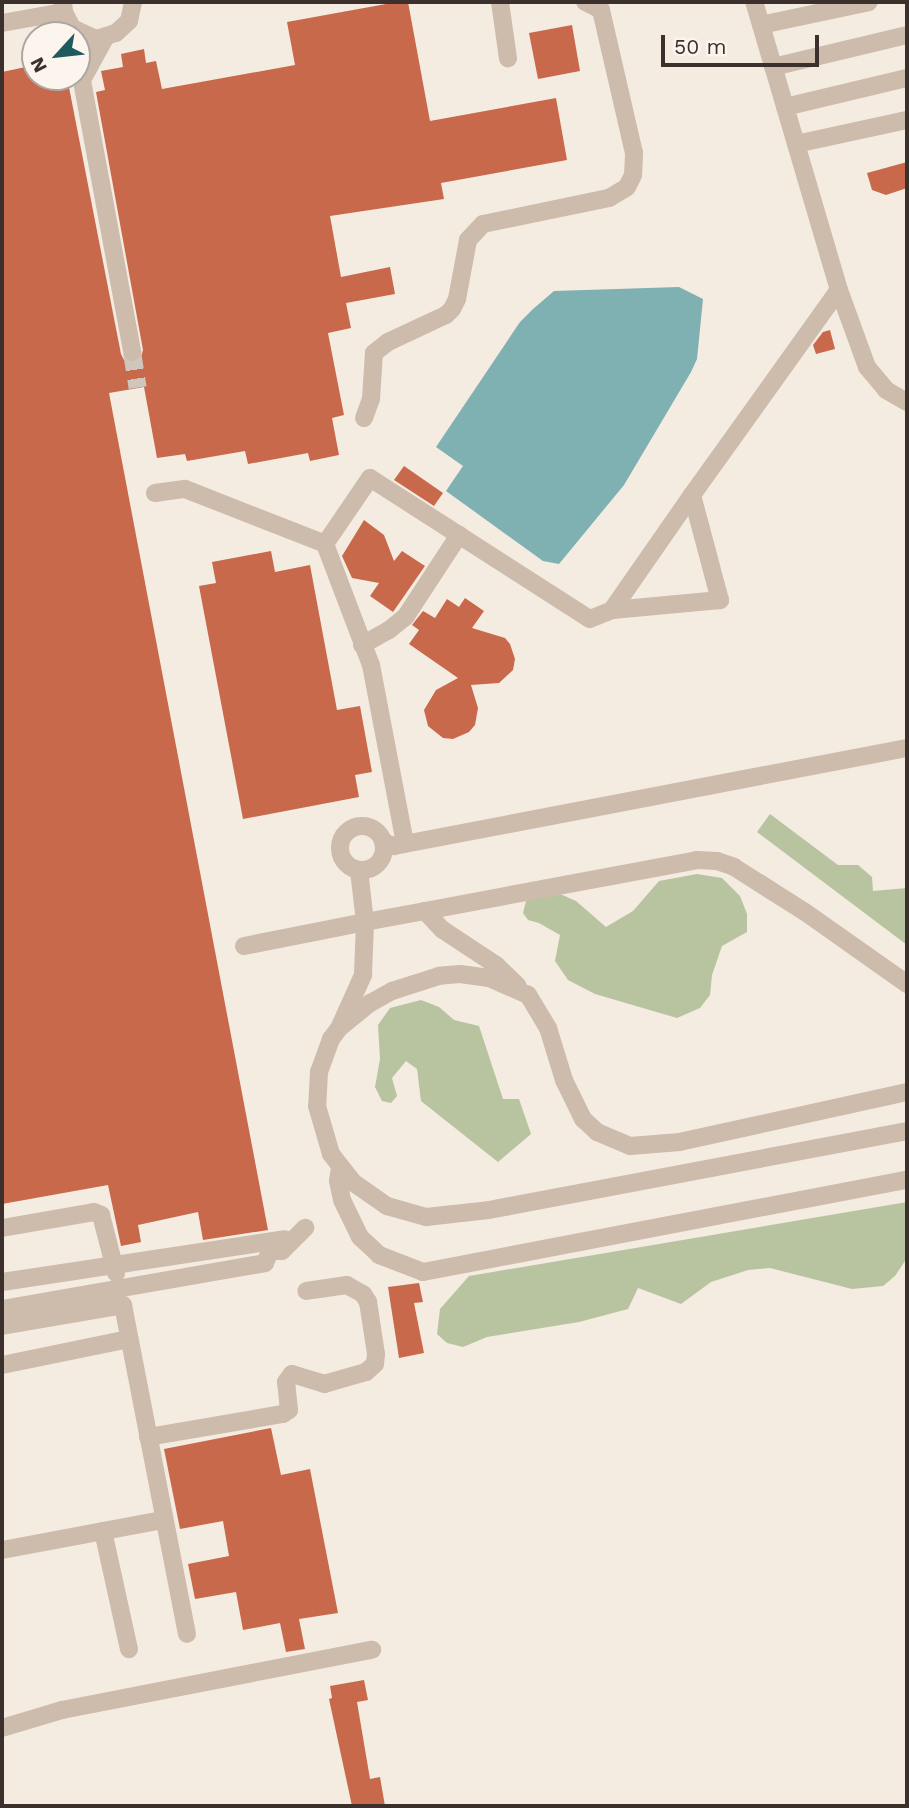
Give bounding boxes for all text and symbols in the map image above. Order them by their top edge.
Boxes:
north arrow [21,21,91,91]
scale bar [664,21,822,65]
text: 50 m [674,34,726,59]
text: N [25,53,52,76]

